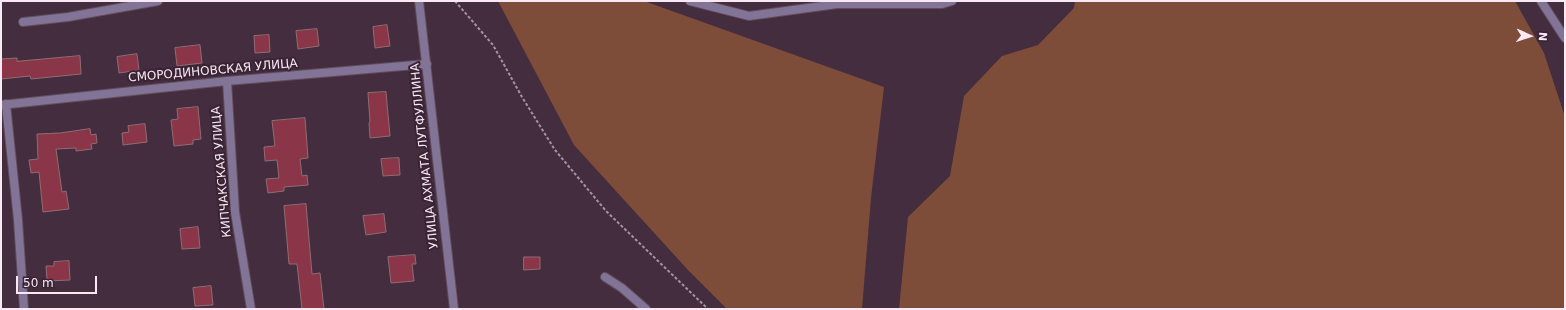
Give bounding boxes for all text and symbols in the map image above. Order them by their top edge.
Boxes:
north arrow [1510,16,1550,56]
text: N [1536,32,1549,42]
street label: СМОРОДИНОВСКАЯ УЛИЦА [128,56,298,86]
street label: УЛИЦА АХМАТА ЛУТФУЛЛИНА [408,62,442,250]
street label: КИПЧАКСКАЯ УЛИЦА [209,106,235,238]
scale bar [18,268,99,294]
text: 50 m [23,276,54,290]

